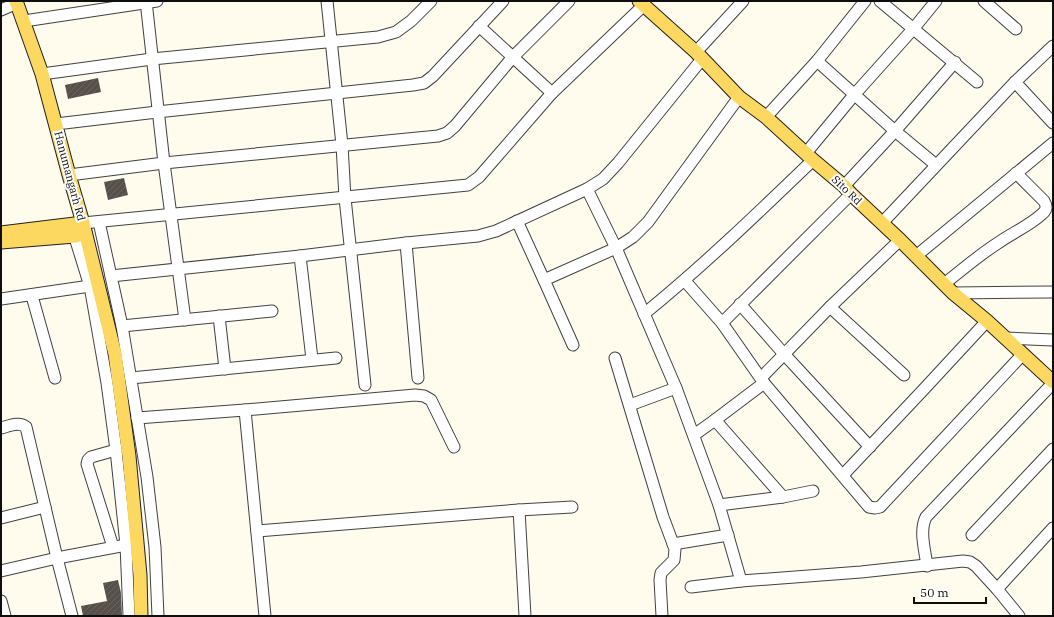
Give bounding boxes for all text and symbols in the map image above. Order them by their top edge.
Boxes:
street label: Hanumangarh Rd [51,130,89,223]
street label: Sito Rd [829,172,865,208]
scale bar [914,579,986,605]
text: 50 m [920,585,949,600]

